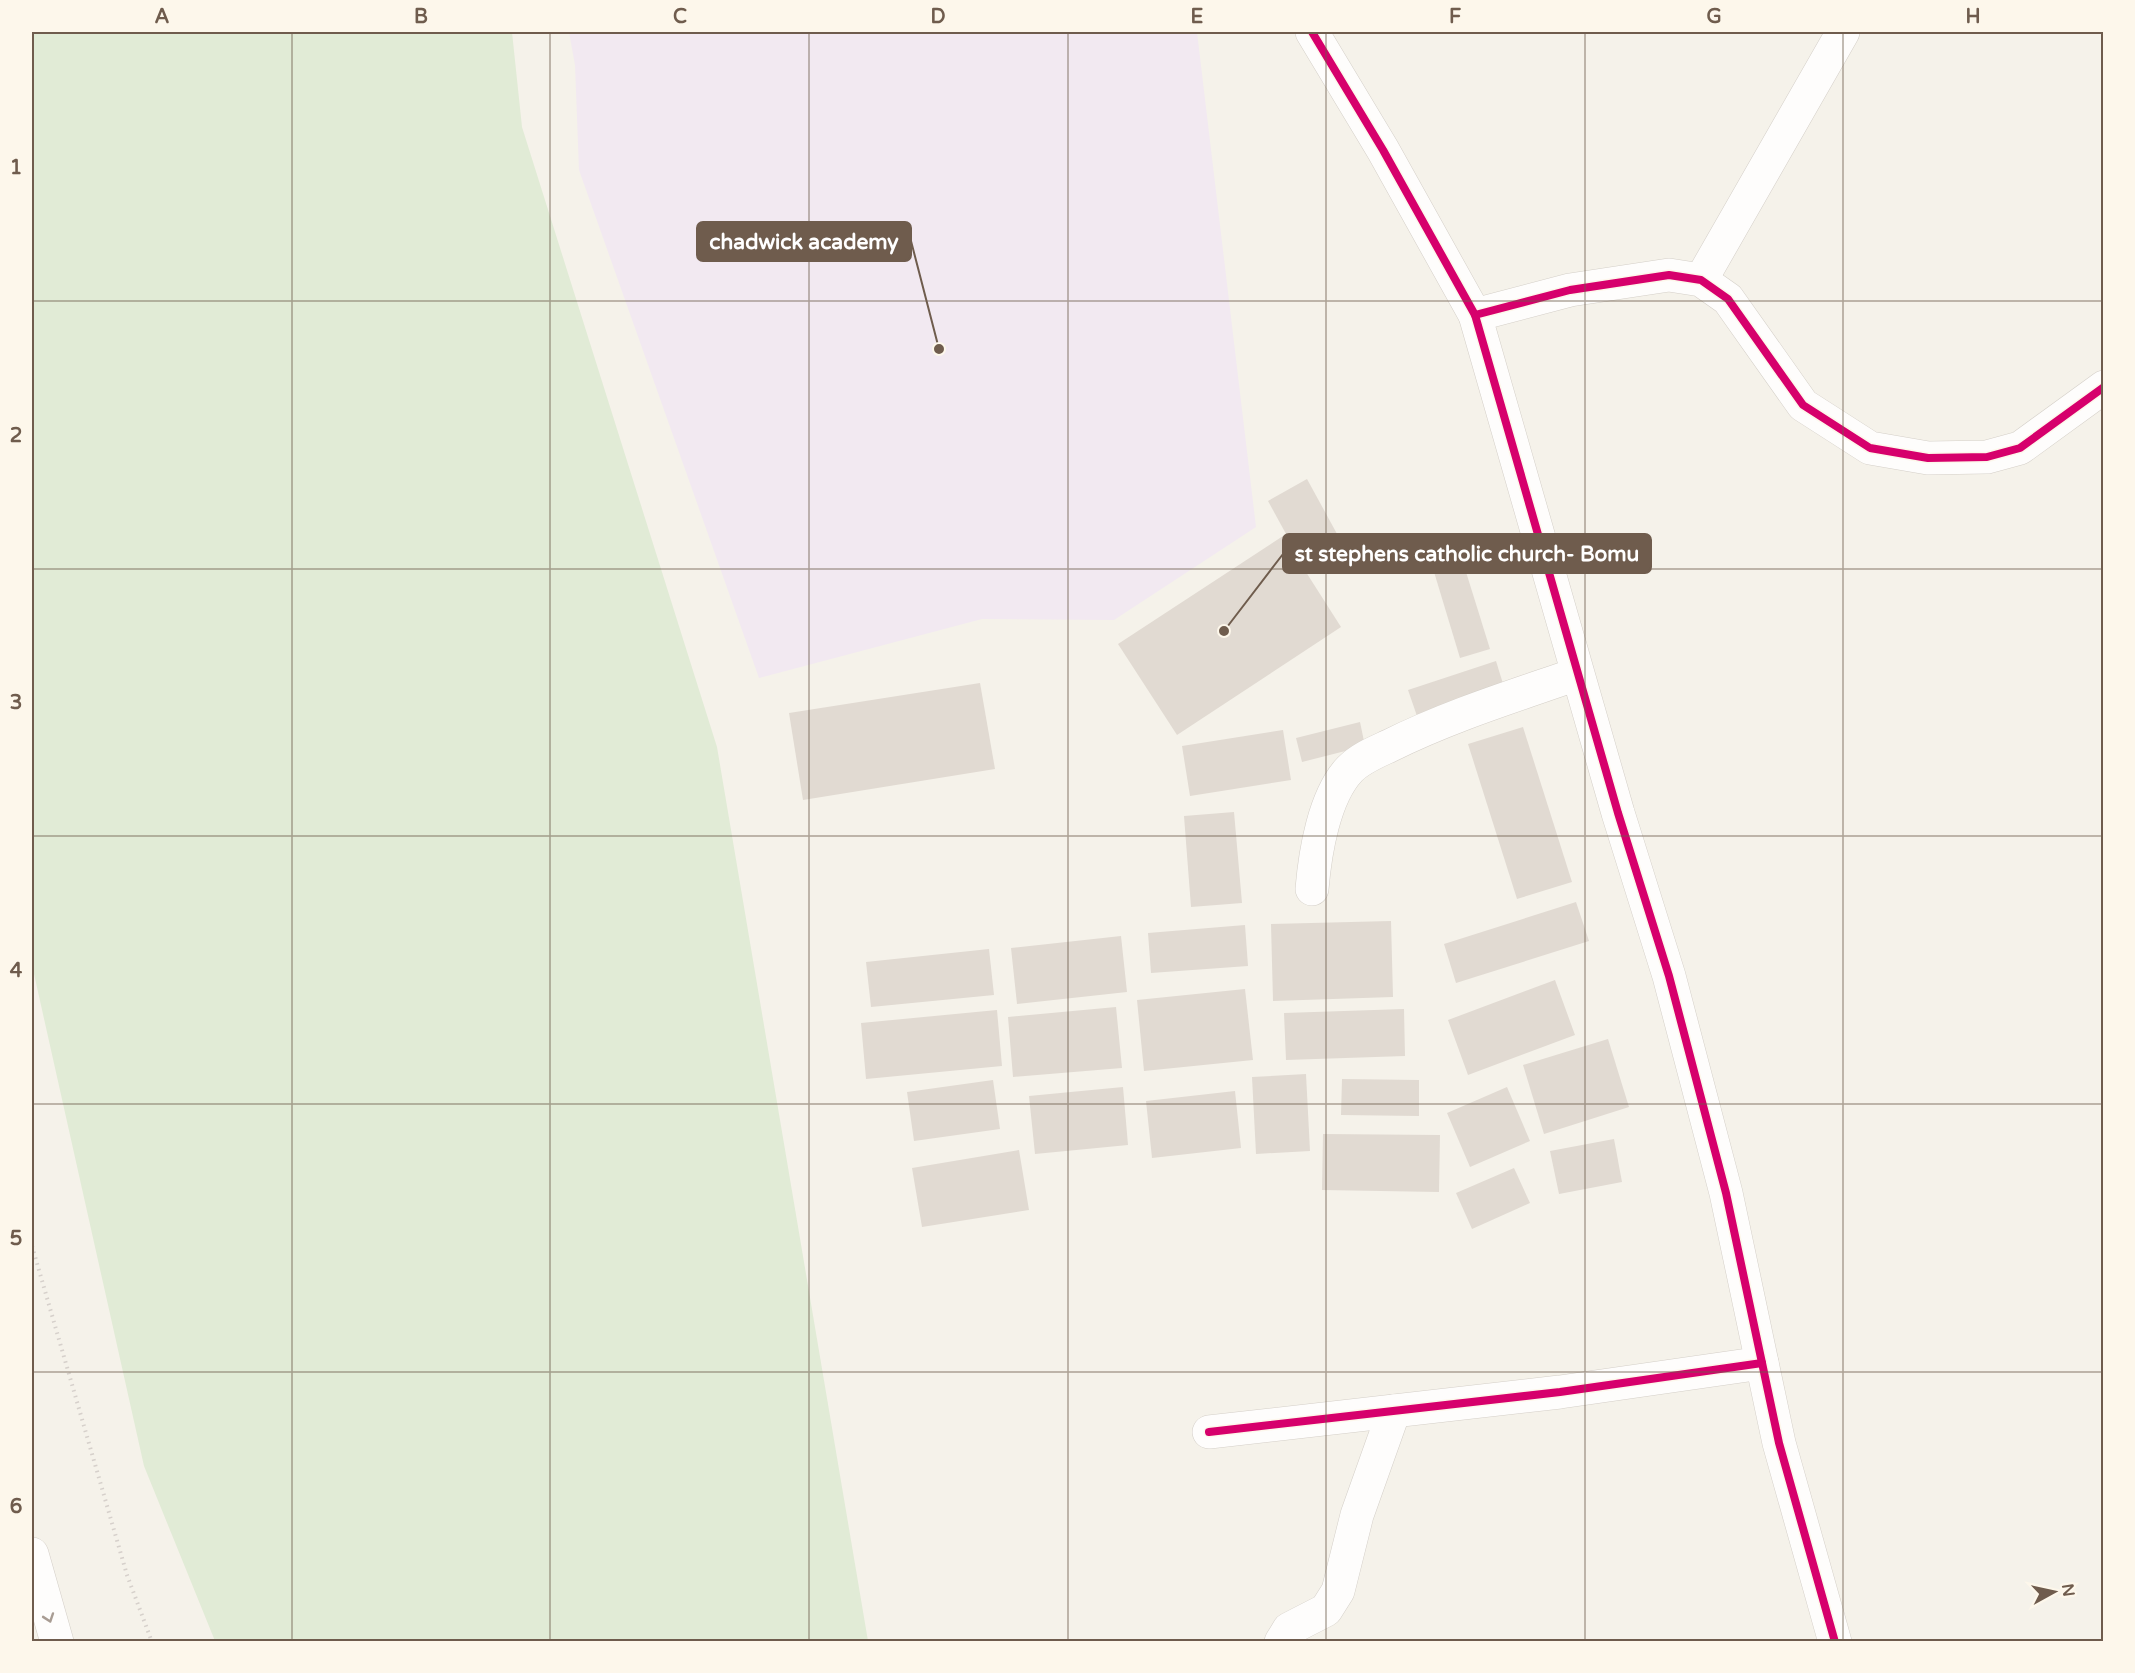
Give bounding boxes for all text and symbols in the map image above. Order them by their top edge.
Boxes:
text: A [155,5,170,29]
text: B [414,5,428,29]
text: C [673,5,687,29]
text: D [930,5,946,29]
text: E [1191,5,1204,29]
text: F [1449,5,1461,29]
text: G [1706,5,1722,29]
text: H [1965,5,1981,29]
text: 1 [10,156,22,180]
callout: chadwick academy [697,222,911,261]
text: chadwick academy [709,230,899,255]
text: 2 [10,424,22,448]
callout: st stephens catholic church- Bomu [1283,534,1651,573]
text: st stephens catholic church- Bomu [1295,542,1639,567]
text: 3 [10,691,22,715]
text: 4 [10,959,23,983]
text: 5 [10,1227,22,1251]
text: 6 [10,1495,22,1519]
north arrow [2024,1562,2084,1622]
text: N [2057,1582,2079,1598]
one-way arrow [42,1612,55,1623]

